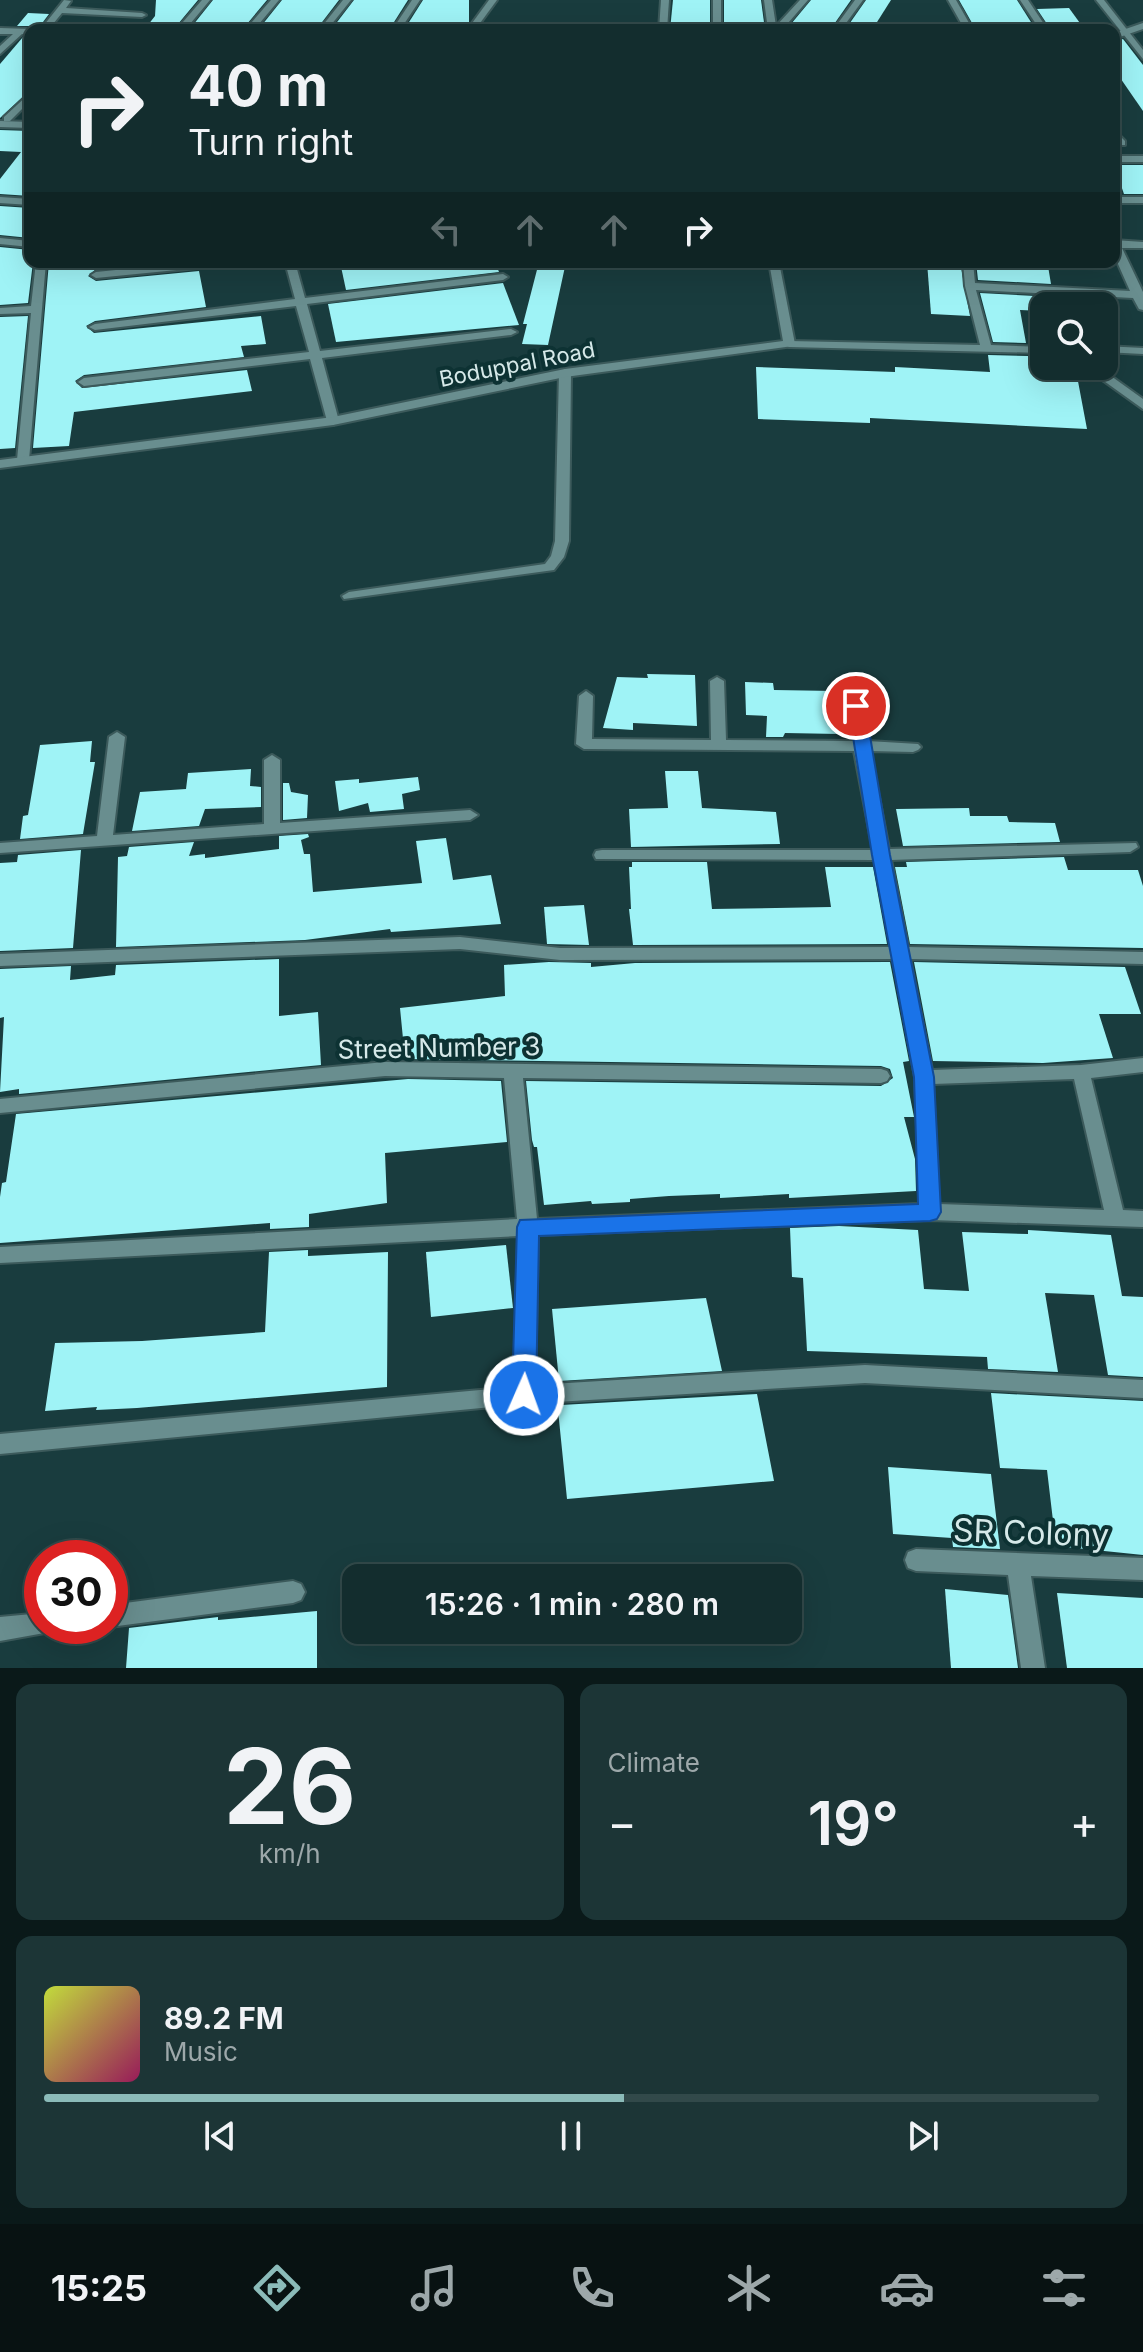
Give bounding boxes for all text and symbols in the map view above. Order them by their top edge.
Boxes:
text: 40 m [188,52,328,120]
icon: right [56,56,160,160]
text: Turn right [188,120,353,164]
icon: left [424,208,468,252]
icon: ahead [508,208,552,252]
icon: ahead [592,208,636,252]
icon: right [676,208,720,252]
map controls [1030,292,1118,380]
button: search [1030,292,1118,380]
street label: Boduppal Road [437,336,597,392]
pin [822,672,890,740]
icon: arrive [834,684,878,728]
street label: Street Number 3 [337,1030,541,1065]
position arrow [482,1353,566,1437]
street label: SR Colony [952,1510,1110,1555]
speed limit sign: 30 [24,1540,128,1644]
text: 15:26 · 1 min · 280 m [425,1586,719,1622]
text: 26 [223,1723,356,1849]
text: Climate [608,1747,700,1778]
text: 19° [808,1787,899,1859]
text: − [608,1796,637,1850]
text: + [1070,1796,1099,1850]
text: km/h [259,1838,321,1869]
text: 89.2 FM [164,2000,284,2036]
text: Music [164,2036,238,2067]
icon: previous [198,2114,242,2158]
icon: pause [549,2114,593,2158]
icon: next [901,2114,945,2158]
icon: directions [249,2260,305,2316]
icon: music [406,2260,462,2316]
icon: phone [564,2260,620,2316]
icon: climate [721,2260,777,2316]
icon: car [879,2260,935,2316]
icon: filters [1036,2260,1092,2316]
text: 15:25 [51,2266,147,2310]

